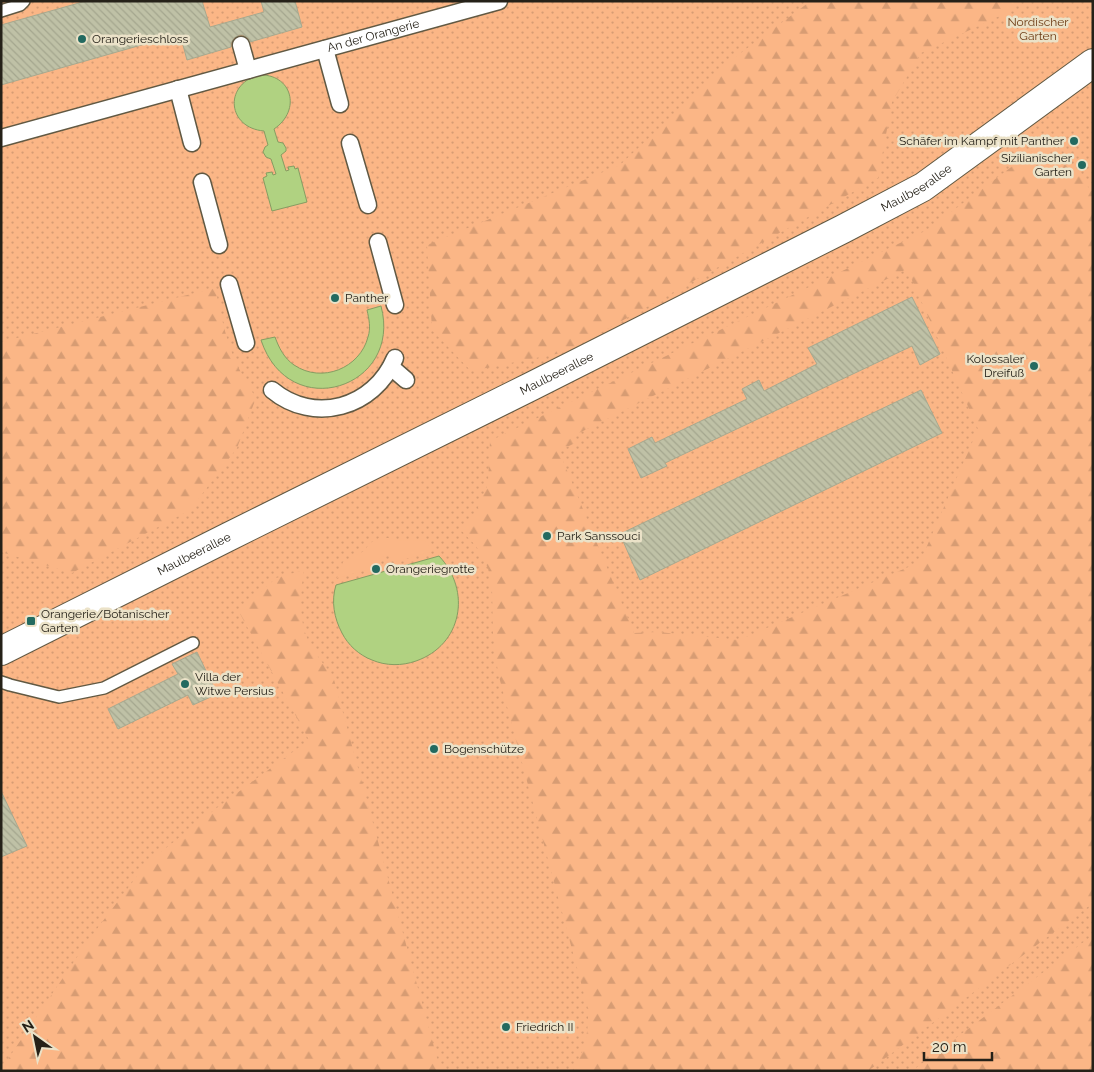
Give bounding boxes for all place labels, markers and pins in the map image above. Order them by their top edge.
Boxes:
place label: Orangerieschloss [92,32,189,46]
marker: Orangerieschloss [76,33,88,45]
place label: Schäfer im Kampf mit Panther [899,134,1065,148]
marker: Schäfer im Kampf mit Panther [1068,135,1080,147]
place label: Sizilianischer Garten [1001,151,1073,179]
marker: Sizilianischer Garten [1076,159,1088,171]
place label: Panther [345,291,389,305]
marker: Panther [329,292,341,304]
place label: Kolossaler Dreifuß [966,352,1025,380]
marker: Kolossaler Dreifuß [1028,360,1040,372]
place label: Park Sanssouci [557,529,640,543]
marker: Park Sanssouci [541,530,553,542]
place label: Orangeriegrotte [386,562,475,576]
marker: Orangeriegrotte [370,563,382,575]
place label: Orangerie/Botanischer Garten [41,607,170,635]
marker: Orangerie/Botanischer Garten [25,615,37,627]
place label: Villa der Witwe Persius [195,670,274,698]
marker: Villa der Witwe Persius [179,678,191,690]
place label: Bogenschütze [444,742,524,756]
marker: Bogenschütze [428,743,440,755]
place label: Friedrich II [516,1020,573,1034]
marker: Friedrich II [500,1021,512,1033]

